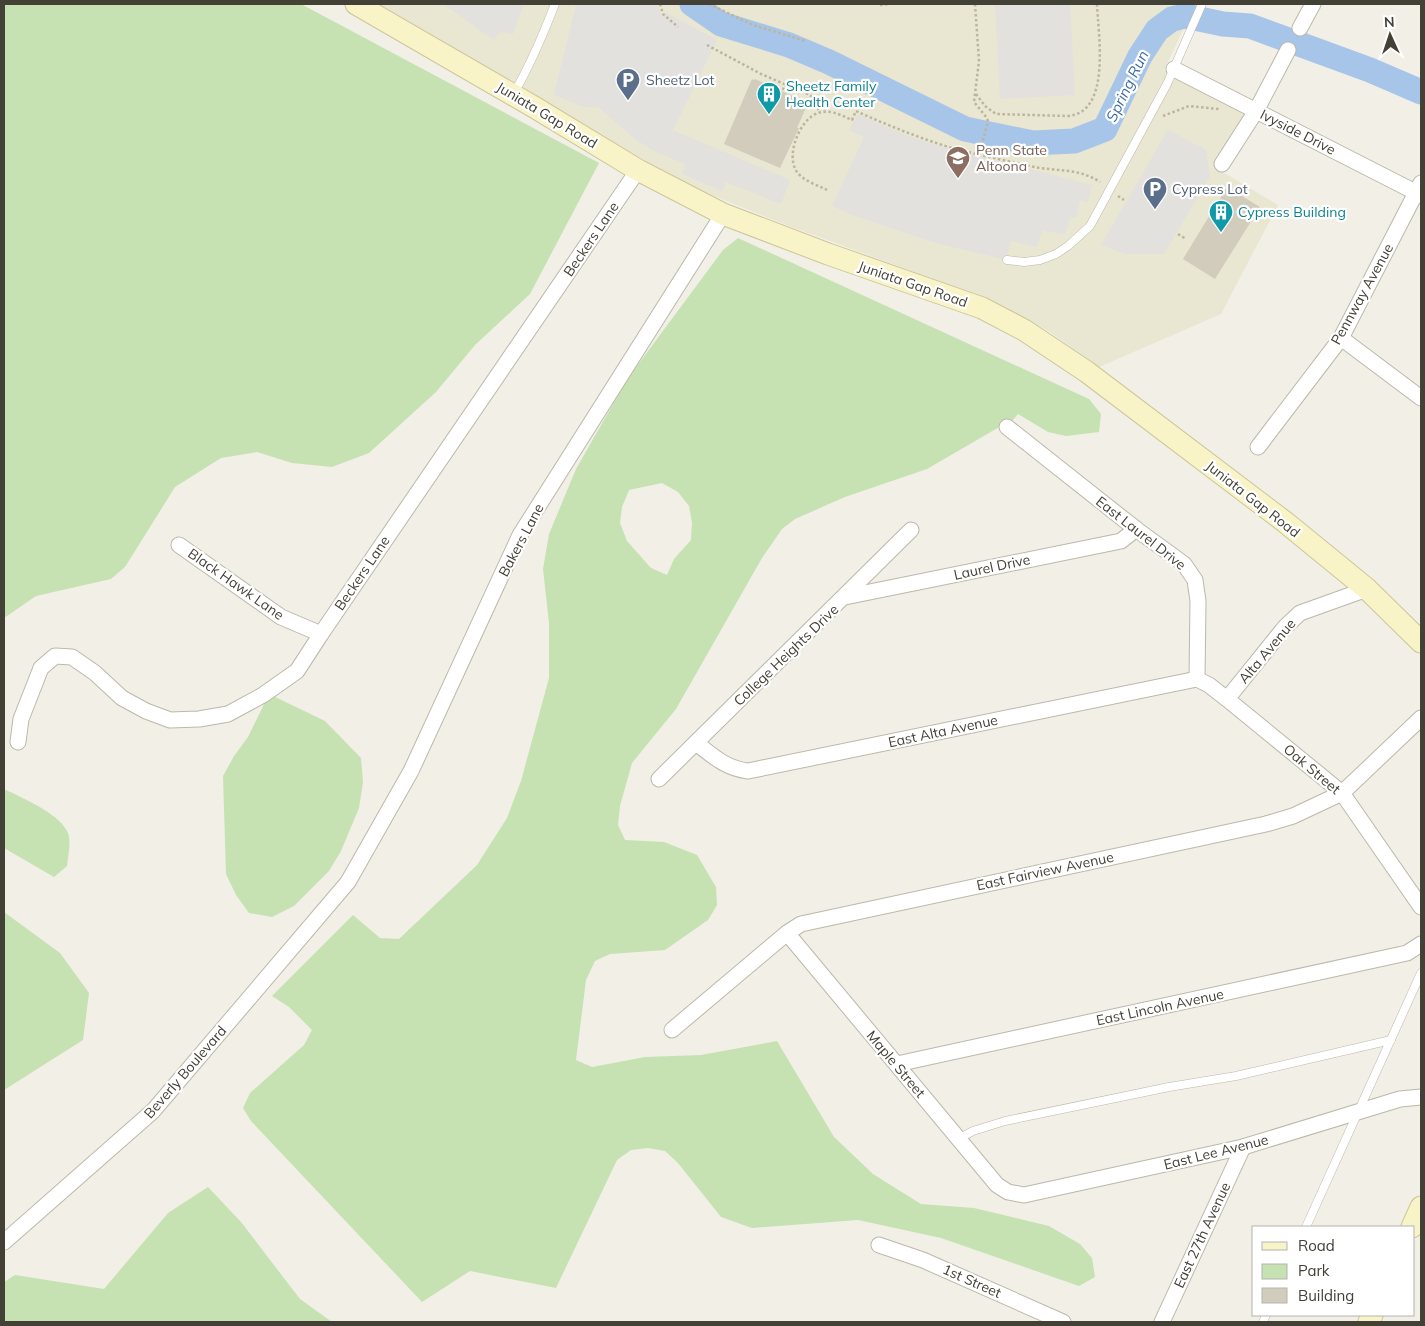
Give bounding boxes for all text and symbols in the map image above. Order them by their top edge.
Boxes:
north arrow [1365,10,1415,60]
text: N [1384,13,1395,31]
water label: Spring Run [1102,47,1152,125]
parking icon: Sheetz Lot [615,67,641,101]
place label: Sheetz Lot [646,71,714,89]
place label: Sheetz Family Health Center [786,77,877,111]
street label: Juniata Gap Road [493,78,601,152]
building icon: Sheetz Family Health Center [756,81,782,115]
street label: Ivyside Drive [1257,105,1339,159]
place label: Penn State Altoona [976,141,1047,175]
school or university icon: Penn State Altoona [945,145,971,179]
parking icon: Cypress Lot [1142,176,1168,210]
place label: Cypress Lot [1172,180,1248,198]
street label: Beckers Lane [559,198,623,280]
building icon: Cypress Building [1208,199,1234,233]
place label: Cypress Building [1238,203,1346,221]
street label: Pennway Avenue [1327,240,1397,348]
street label: Juniata Gap Road [856,257,970,311]
street label: Juniata Gap Road [1202,457,1304,541]
street label: East Laurel Drive [1092,492,1190,574]
street label: Bakers Lane [494,500,548,580]
street label: Beckers Lane [330,532,394,614]
street label: Black Hawk Lane [185,544,287,624]
street label: Laurel Drive [952,550,1032,584]
street label: College Heights Drive [730,600,842,710]
street label: Alta Avenue [1235,615,1299,687]
street label: East Alta Avenue [887,711,999,751]
street label: Oak Street [1280,740,1344,798]
street label: East Fairview Avenue [975,848,1115,894]
street label: East Lincoln Avenue [1095,985,1225,1029]
street label: Beverly Boulevard [140,1022,230,1122]
street label: Maple Street [863,1027,929,1101]
street label: East Lee Avenue [1162,1130,1270,1174]
street label: East 27th Avenue [1170,1179,1234,1291]
legend [1252,1226,1415,1316]
text: Road [1298,1236,1335,1255]
street label: 1st Street [940,1260,1004,1302]
text: Park [1298,1261,1330,1280]
text: Building [1298,1286,1354,1305]

